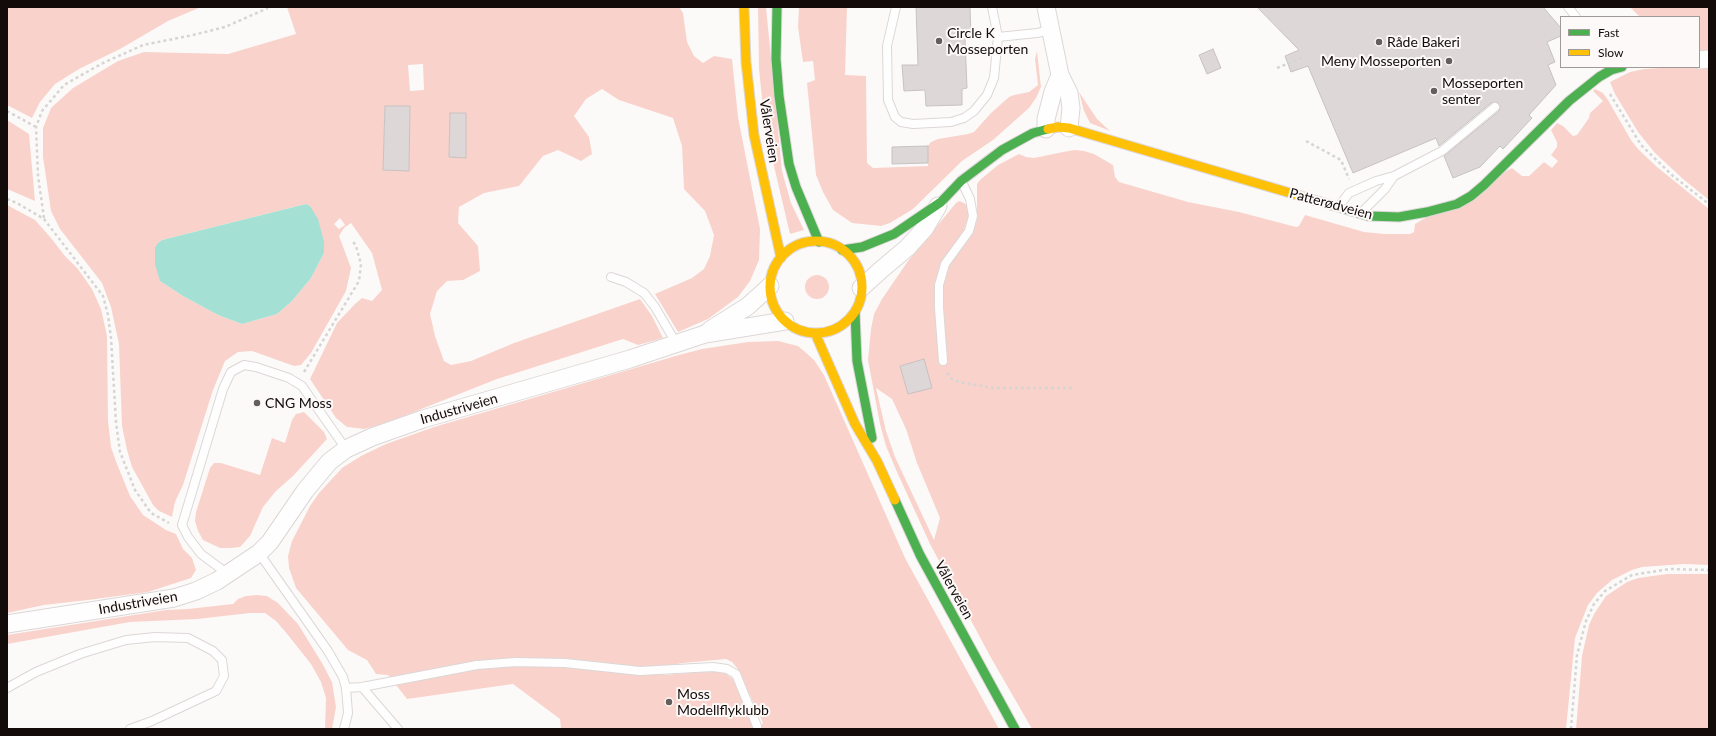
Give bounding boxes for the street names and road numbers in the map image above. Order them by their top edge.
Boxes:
street label: Vålerveien [756,98,782,164]
street label: Patterødveien [1288,185,1374,223]
street label: Industriveien [418,390,500,428]
street label: Vålerveien [931,558,977,622]
street label: Industriveien [97,588,179,618]

